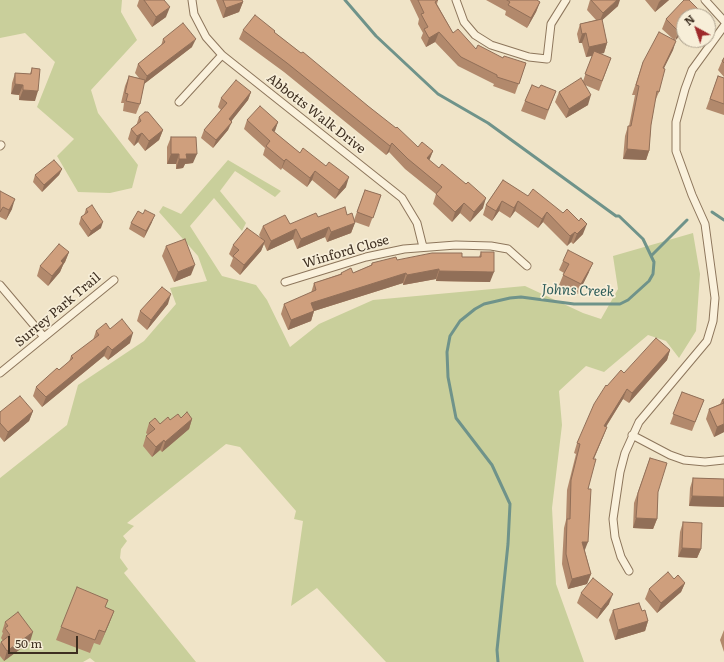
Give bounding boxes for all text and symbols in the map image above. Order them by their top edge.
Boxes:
north arrow [676,8,716,48]
text: N [680,10,698,29]
street label: Abbotts Walk Drive [264,71,368,157]
street label: Winford Close [301,232,391,272]
street label: Surrey Park Trail [12,270,104,350]
water label: Johns Creek [541,281,615,301]
scale bar [10,628,80,654]
text: 50 m [15,634,42,652]

